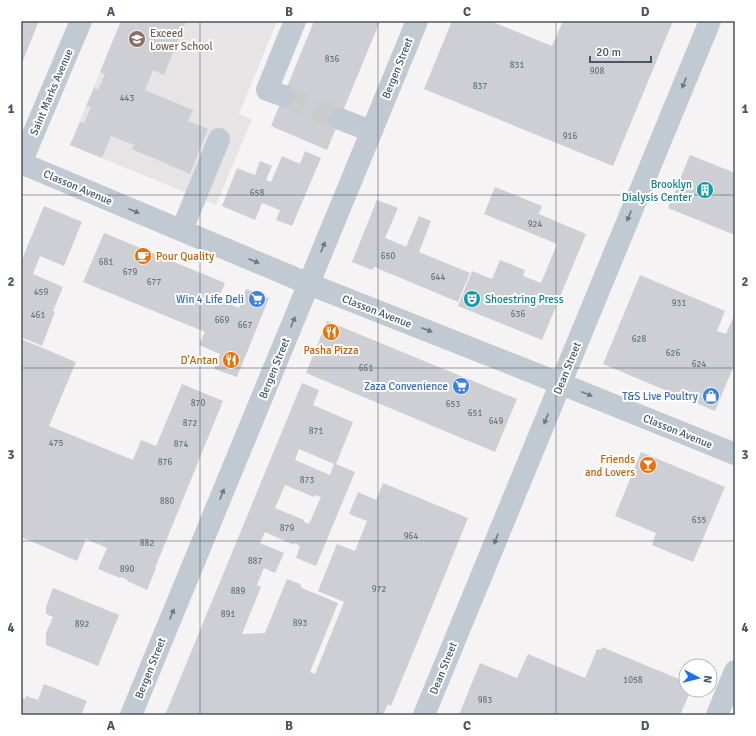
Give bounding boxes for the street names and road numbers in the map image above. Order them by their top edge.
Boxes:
street label: Bergen Street [379,36,416,101]
street label: Saint Marks Avenue [27,47,76,137]
street label: Classon Avenue [41,167,114,208]
street label: Classon Avenue [340,292,414,331]
street label: Bergen Street [256,336,293,401]
street label: Dean Street [551,340,584,396]
street label: Classon Avenue [641,412,714,451]
street label: Bergen Street [132,636,169,701]
street label: Dean Street [427,640,460,696]

